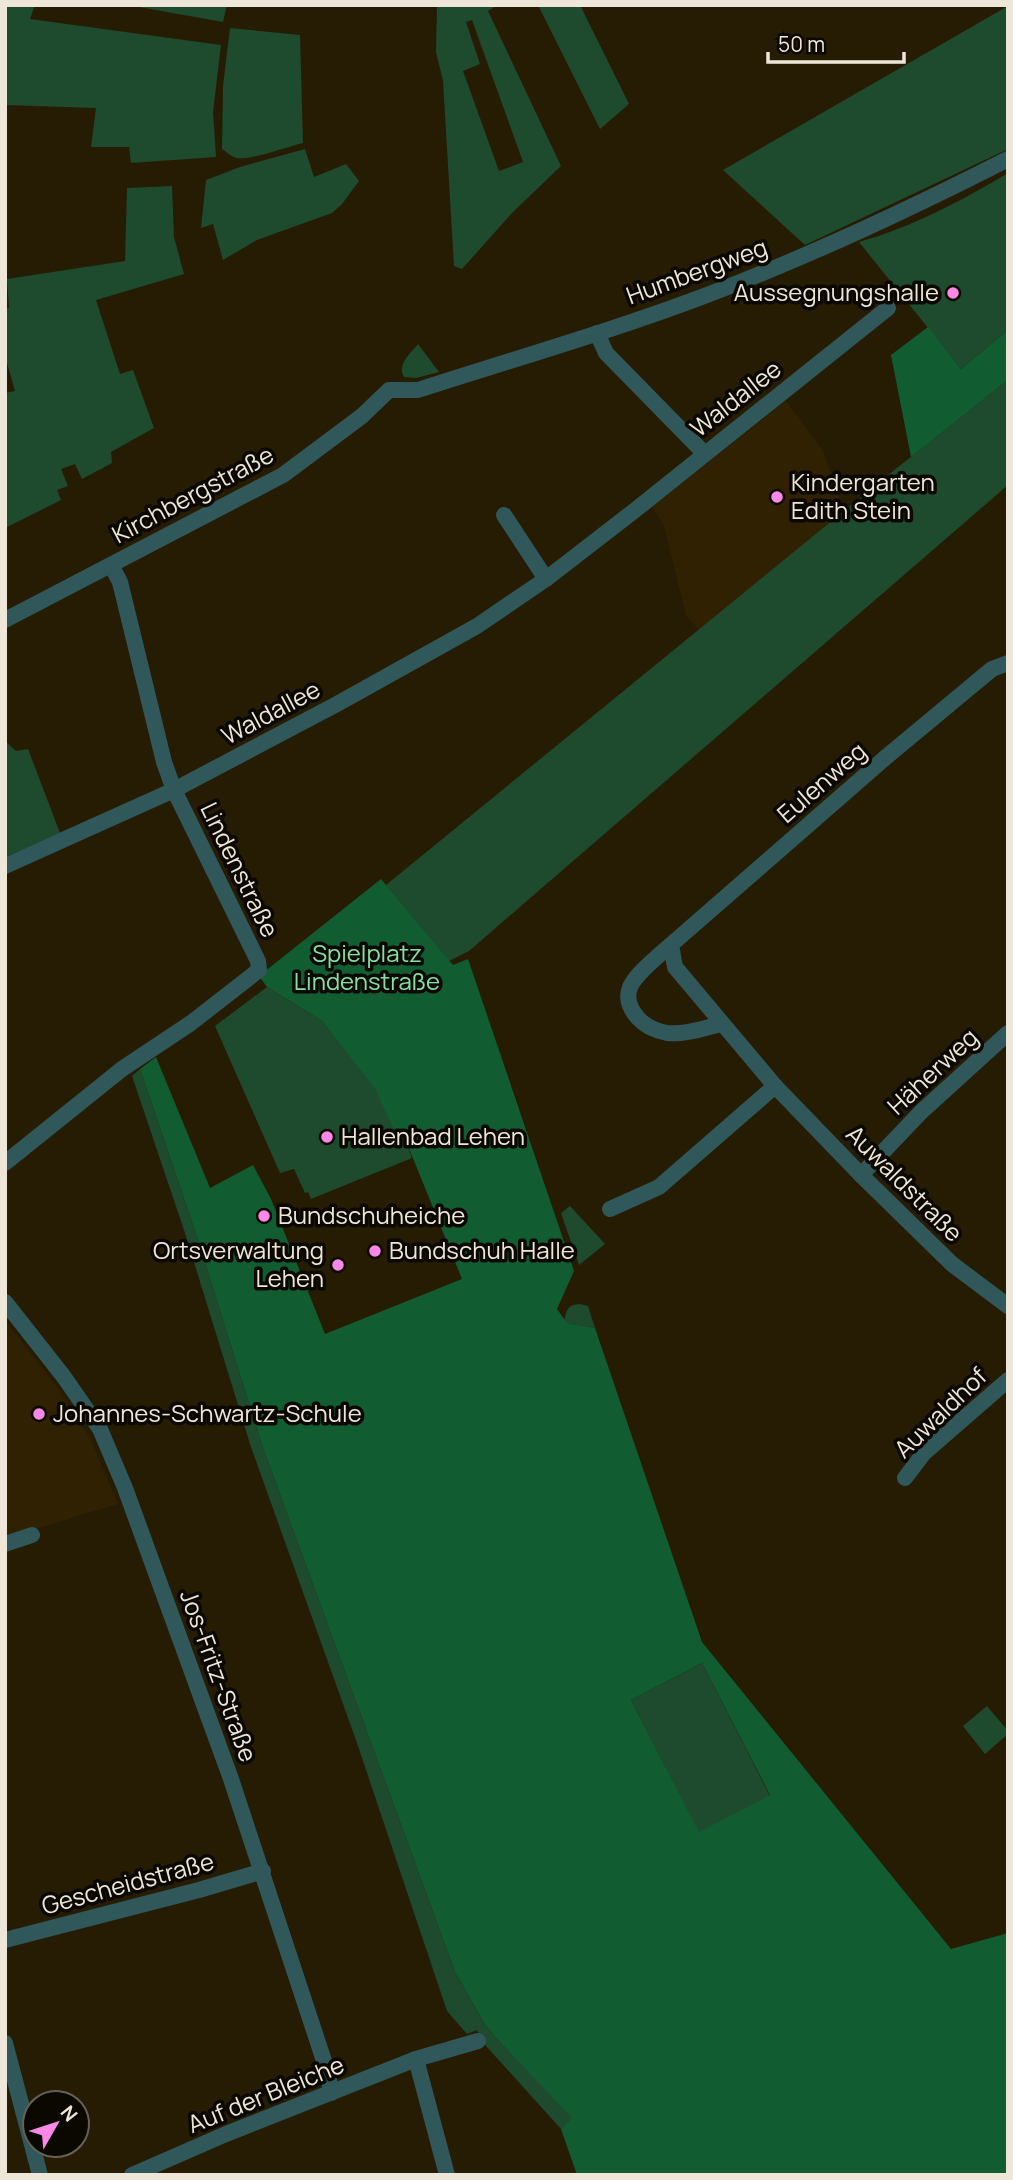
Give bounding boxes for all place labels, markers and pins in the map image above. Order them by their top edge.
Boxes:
place label: Aussegnungshalle [734,275,939,308]
marker: Aussegnungshalle [945,285,961,301]
place label: Kindergarten Edith Stein [791,465,935,526]
marker: Kindergarten Edith Stein [769,489,785,505]
place label: Hallenbad Lehen [341,1119,525,1152]
marker: Hallenbad Lehen [319,1129,335,1145]
place label: Bundschuheiche [278,1198,465,1231]
marker: Bundschuheiche [256,1208,272,1224]
place label: Ortsverwaltung Lehen [153,1233,324,1294]
place label: Bundschuh Halle [389,1233,575,1266]
marker: Bundschuh Halle [367,1243,383,1259]
marker: Ortsverwaltung Lehen [330,1257,346,1273]
place label: Johannes-Schwartz-Schule [53,1396,362,1429]
marker: Johannes-Schwartz-Schule [31,1406,47,1422]

